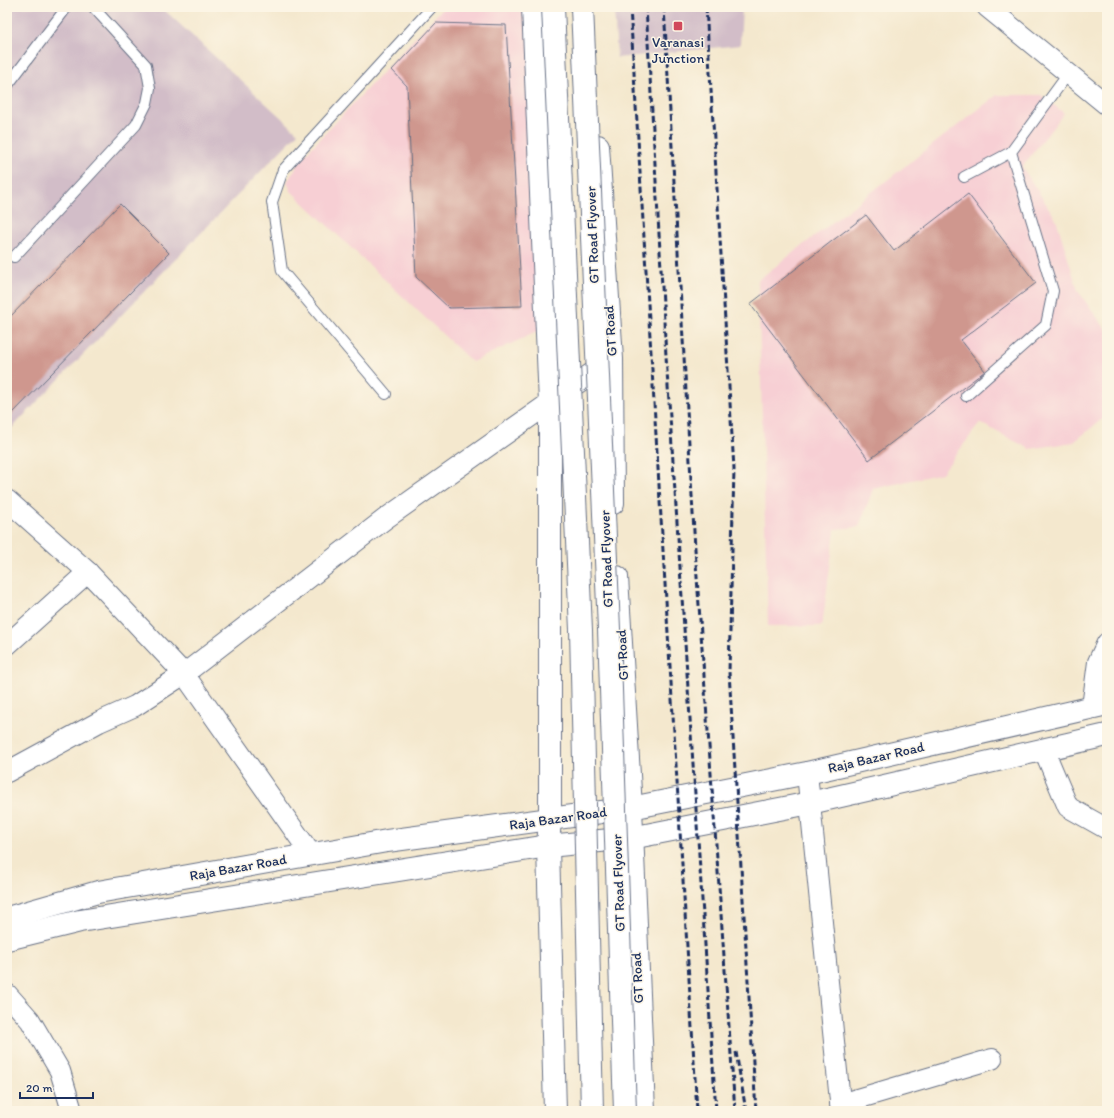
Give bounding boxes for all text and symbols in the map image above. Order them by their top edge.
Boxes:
marker: Varanasi Junction [672,20,684,32]
place label: Varanasi Junction [652,34,704,67]
street label: GT Road Flyover [582,185,603,284]
street label: GT Road [600,305,621,357]
street label: GT Road Flyover [596,509,617,608]
street label: GT Road [613,629,632,681]
street label: Raja Bazar Road [826,738,926,777]
street label: Raja Bazar Road [508,803,608,834]
street label: GT Road Flyover [608,833,629,932]
street label: Raja Bazar Road [188,851,288,884]
street label: GT Road [628,952,647,1004]
scale bar [20,1074,93,1100]
text: 20 m [26,1081,53,1095]

